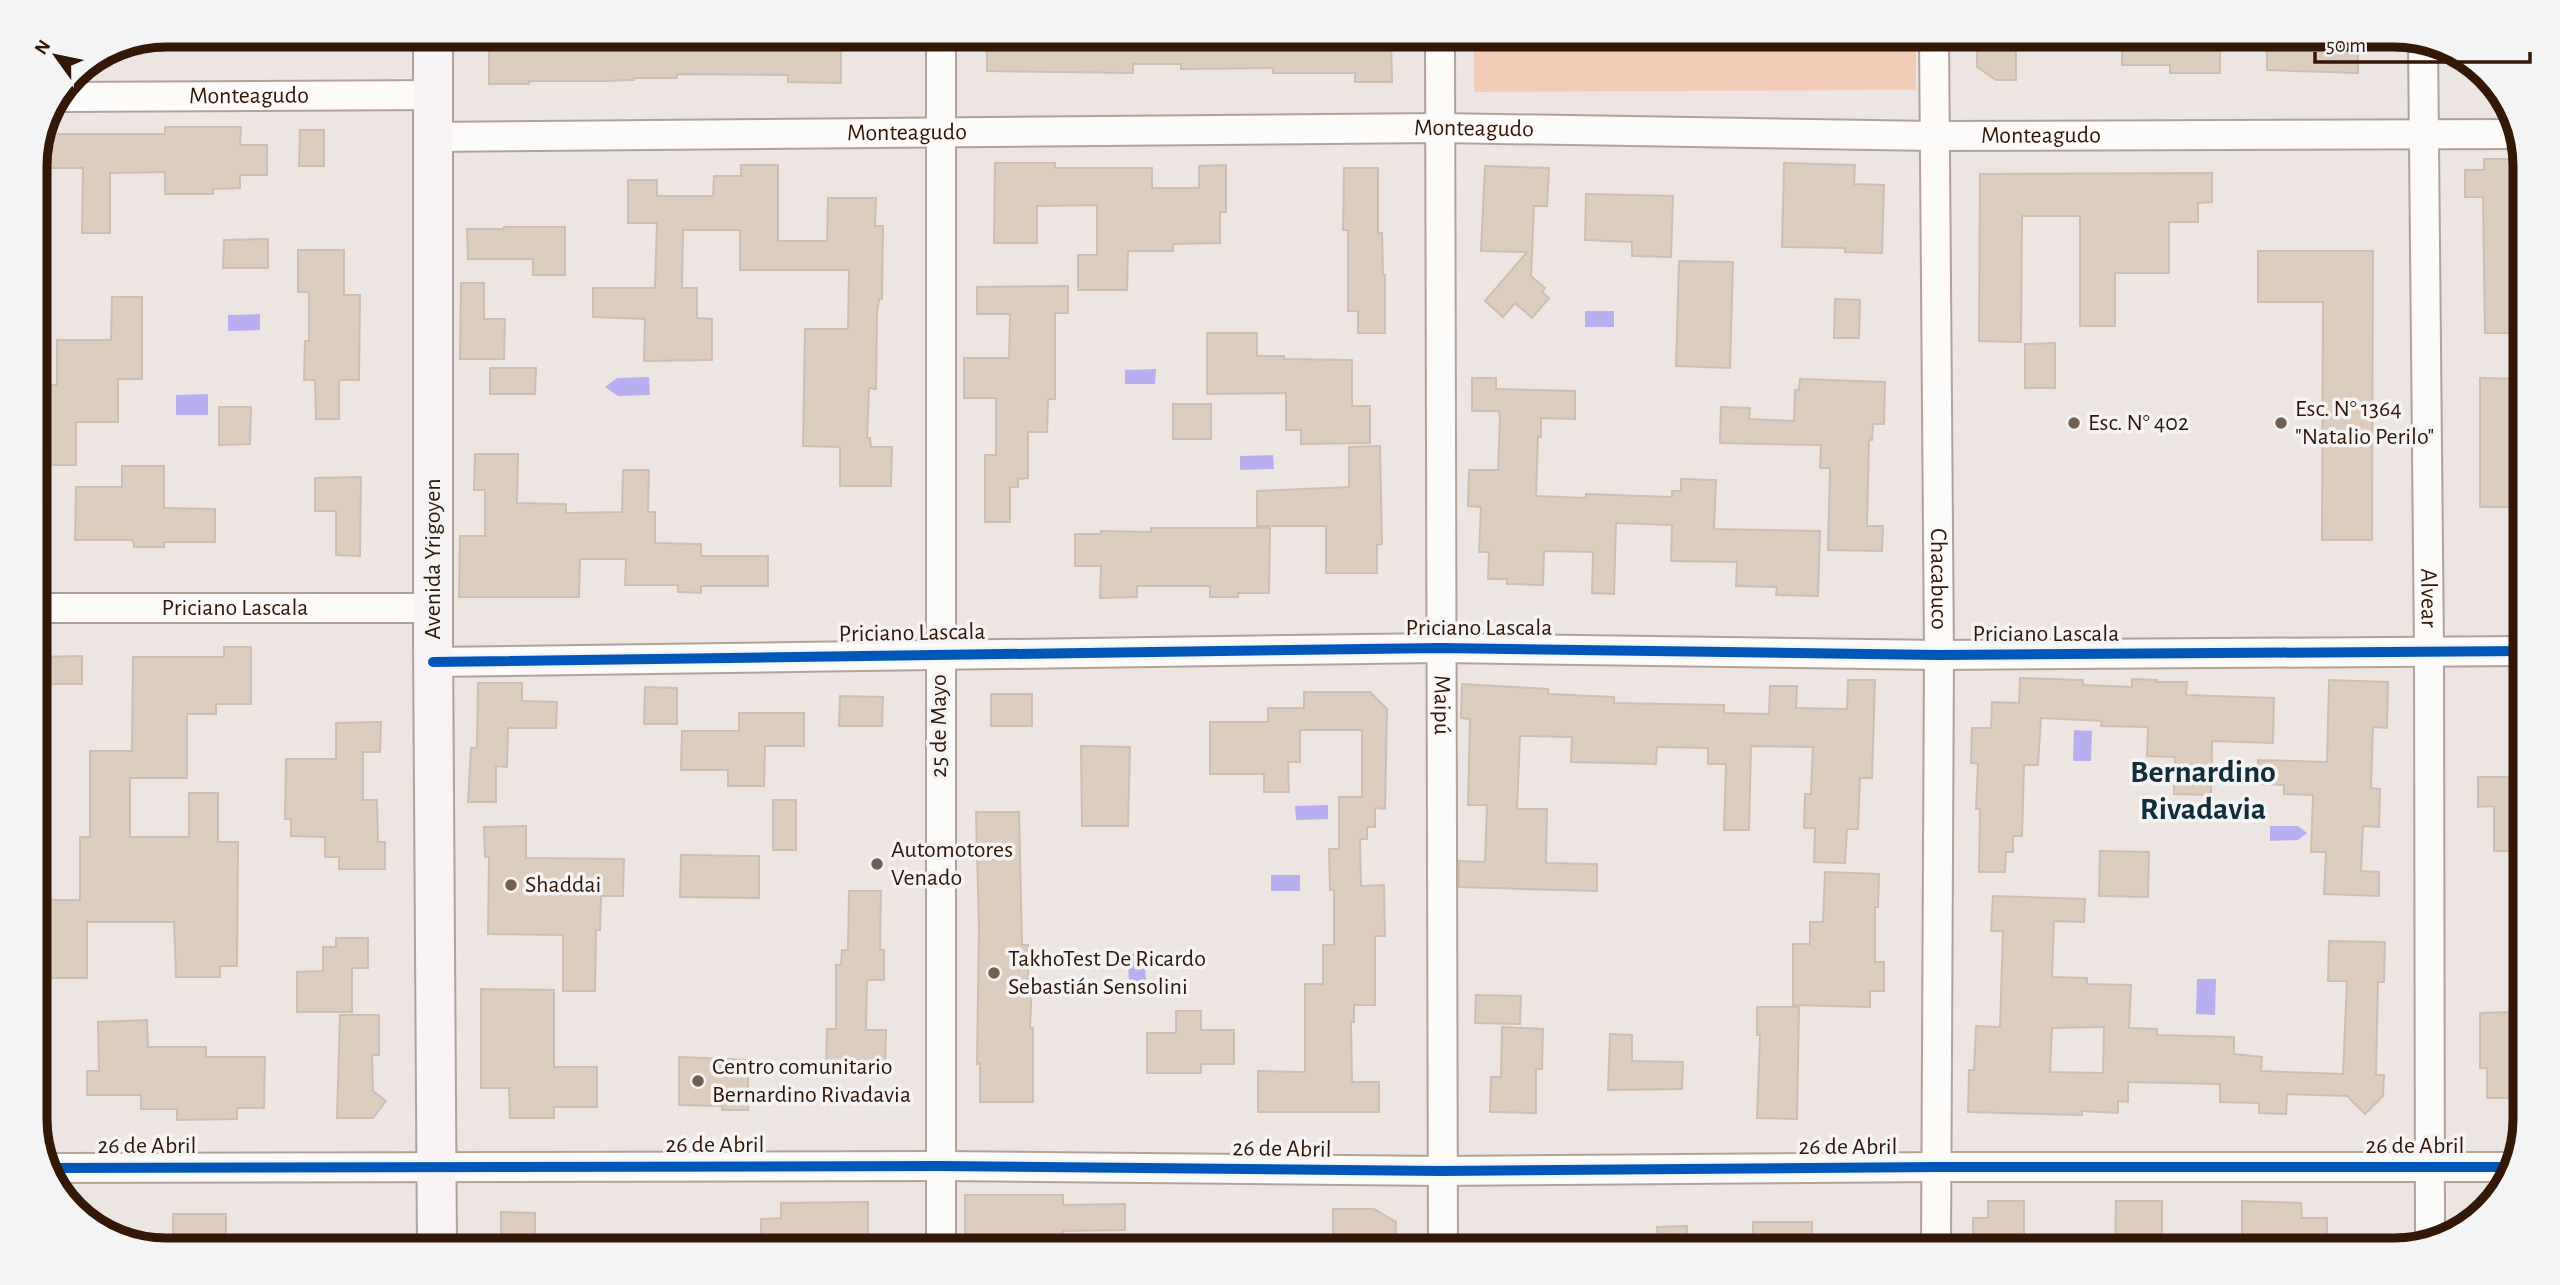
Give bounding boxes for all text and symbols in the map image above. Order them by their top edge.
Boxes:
north arrow [21,21,91,91]
scale bar [2315,21,2530,65]
text: 50 m [2326,35,2366,56]
text: N [31,37,55,58]
street label: Monteagudo [189,84,309,108]
street label: Monteagudo [1414,116,1534,142]
street label: Monteagudo [847,120,967,145]
street label: Monteagudo [1981,123,2101,148]
place label: Esc. N° 1364 "Natalio Perilo" [2295,397,2434,449]
place label: Esc. N° 402 [2088,411,2189,435]
marker: Esc. N° 402 [2066,415,2082,431]
marker: Esc. N° 1364 "Natalio Perilo" [2273,415,2289,431]
street label: Avenida Yrigoyen [421,478,445,640]
street label: Chacabuco [1926,528,1951,630]
street label: Alvear [2416,568,2441,628]
street label: Priciano Lascala [162,596,308,620]
street label: Priciano Lascala [1406,616,1552,640]
street label: Priciano Lascala [838,620,986,646]
street label: Priciano Lascala [1973,622,2119,646]
street label: 25 de Mayo [927,674,951,778]
street label: Maipú [1430,675,1454,735]
district label: Bernardino Rivadavia [2130,756,2276,825]
place label: Automotores Venado [891,838,1013,890]
marker: Automotores Venado [869,856,885,872]
place label: Shaddai [525,873,601,897]
marker: Shaddai [503,877,519,893]
place label: TakhoTest De Ricardo Sebastián Sensolini [1008,947,1206,999]
marker: TakhoTest De Ricardo Sebastián Sensolini [986,965,1002,981]
place label: Centro comunitario Bernardino Rivadavia [712,1055,911,1107]
marker: Centro comunitario Bernardino Rivadavia [690,1073,706,1089]
street label: 26 de Abril [665,1133,765,1157]
street label: 26 de Abril [97,1134,197,1158]
street label: 26 de Abril [2365,1134,2465,1158]
street label: 26 de Abril [1798,1135,1898,1159]
street label: 26 de Abril [1232,1136,1332,1162]

